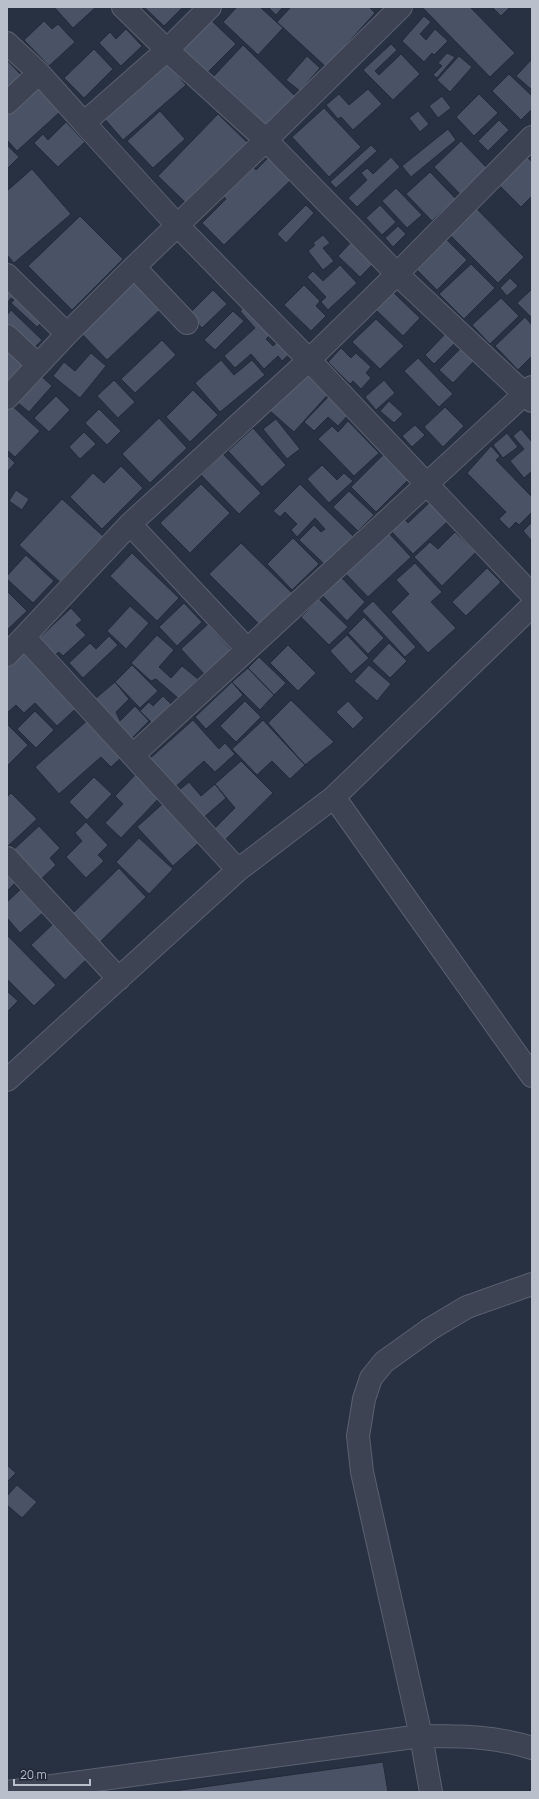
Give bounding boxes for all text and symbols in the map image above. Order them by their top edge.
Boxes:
scale bar [14,1761,90,1787]
text: 20 m [20,1766,47,1783]

